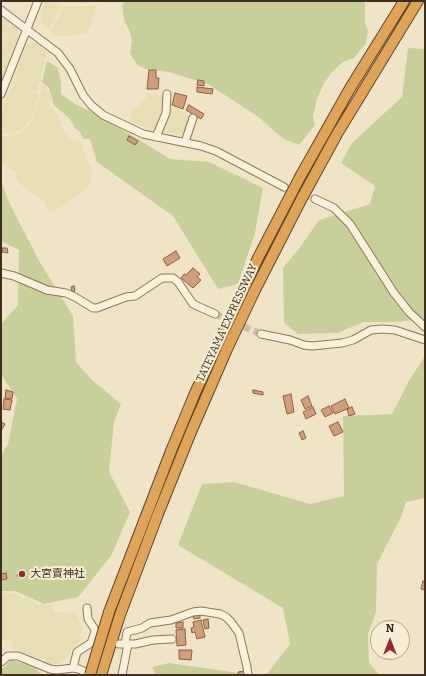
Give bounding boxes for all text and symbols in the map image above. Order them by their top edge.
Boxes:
street label: TATEYAMA EXPRESSWAY [194,262,260,384]
place label: 大宮賣神社 [30,567,85,581]
marker: 大宮賣神社 [17,569,27,579]
north arrow [370,620,410,660]
text: N [386,622,394,635]

